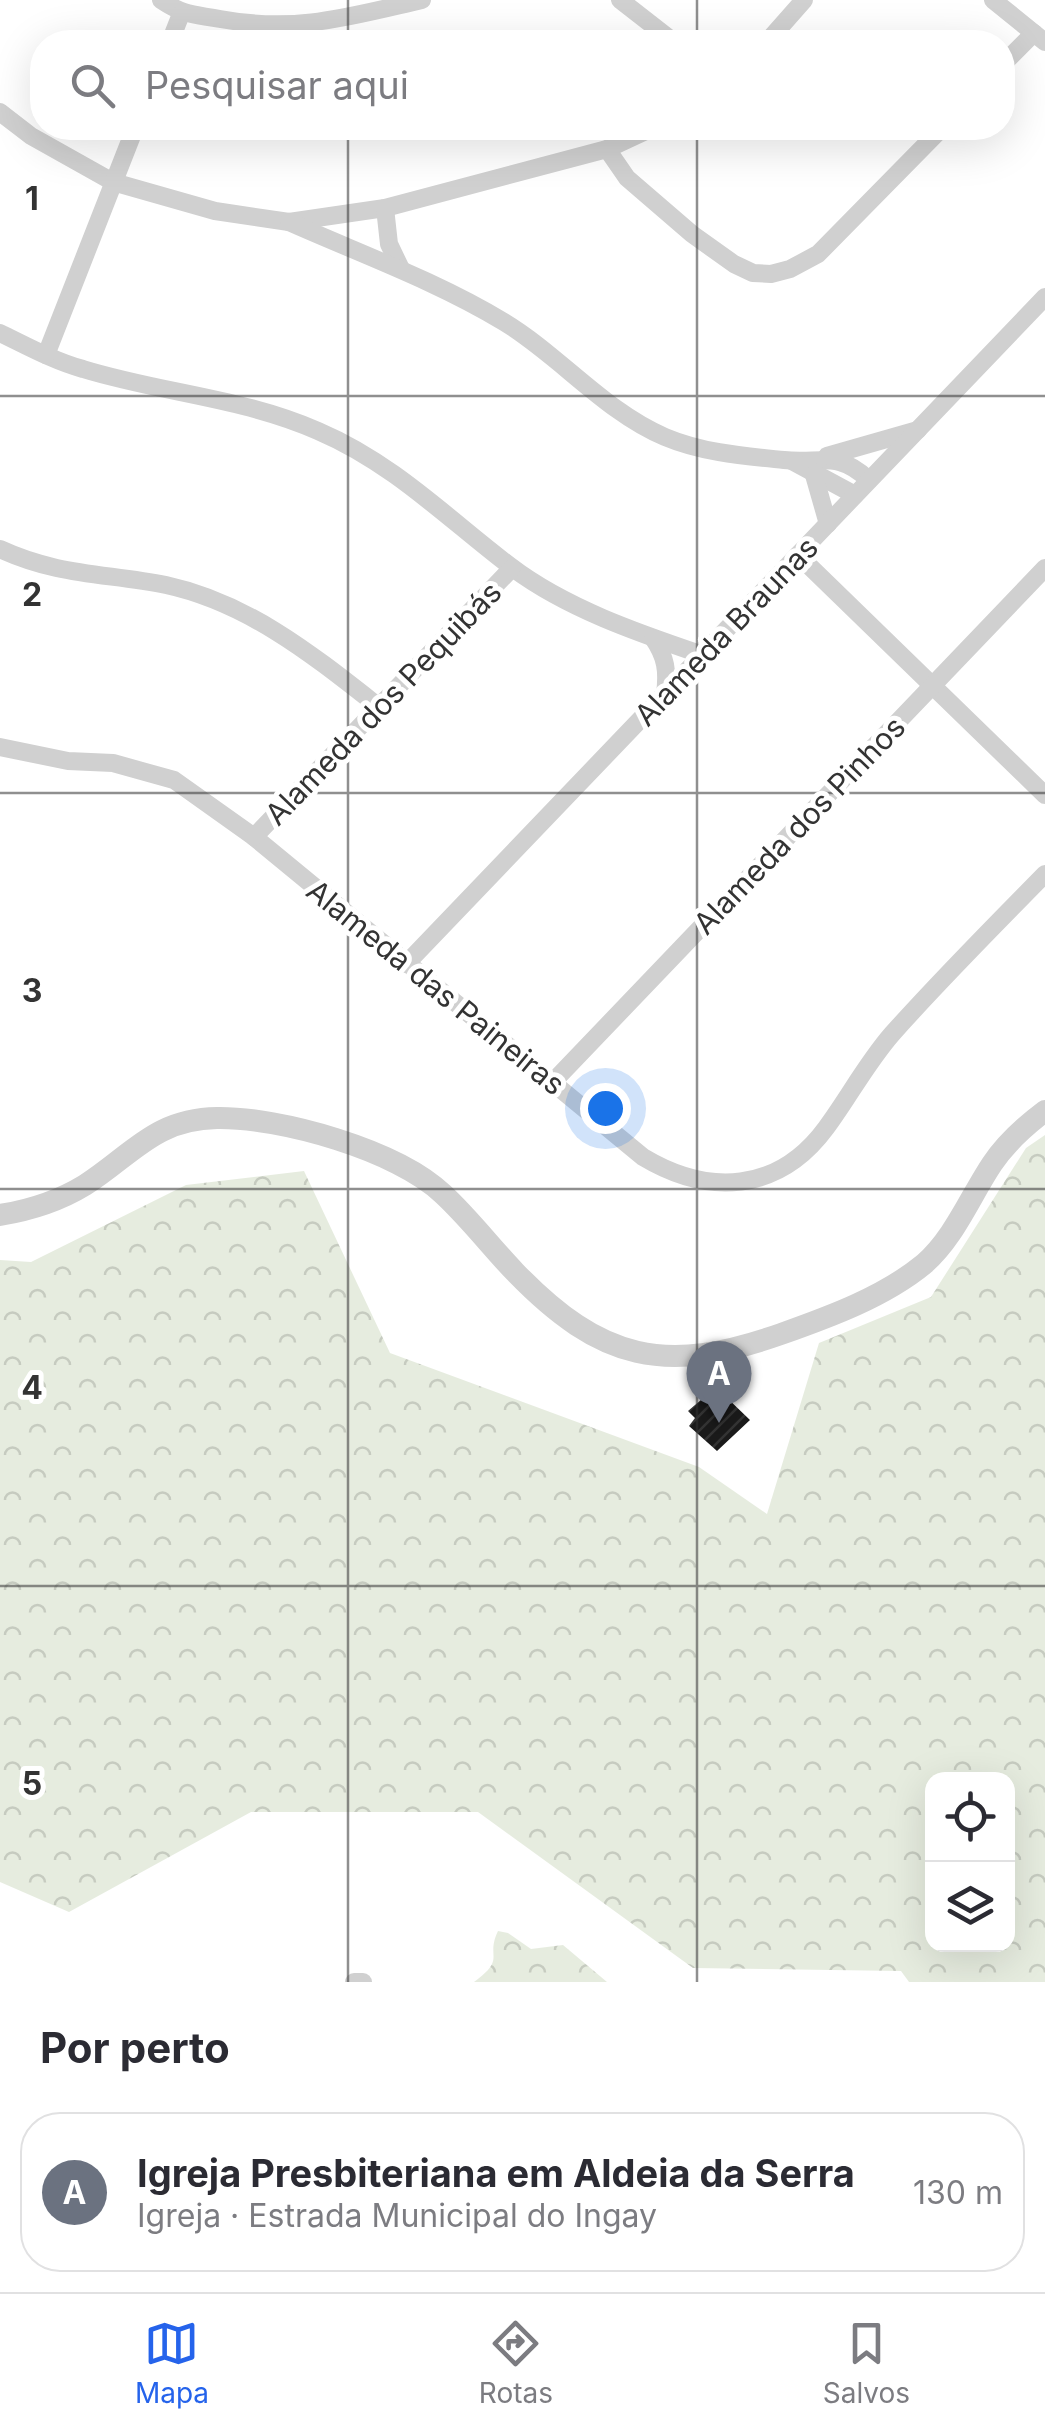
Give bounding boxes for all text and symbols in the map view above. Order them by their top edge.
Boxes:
search box [30,30,1015,140]
icon: search [65,58,120,113]
text: Pesquisar aqui [145,62,409,108]
text: 1 [25,179,39,218]
street label: Alameda Braunas [627,529,825,733]
street label: Alameda dos Pequibás [257,574,509,832]
text: 2 [22,575,42,614]
street label: Alameda dos Pinhos [686,709,912,941]
street label: Alameda das Paineiras [300,872,572,1102]
text: 3 [22,971,42,1010]
your location [580,1083,631,1134]
pin: A [686,1340,752,1423]
text: 4 [21,1368,43,1407]
text: 5 [22,1764,42,1803]
map controls [925,1772,1015,1952]
button: locate [925,1772,1015,1862]
button: layers [925,1862,1015,1952]
text: Por perto [40,2022,230,2073]
text: Igreja Presbiteriana em Aldeia da Serra [137,2150,855,2196]
text: A [63,2173,86,2212]
text: 130 m [913,2173,1003,2212]
text: Igreja · Estrada Municipal do Ingay [137,2196,657,2235]
tab: Mapa [135,2316,209,2410]
tab: Rotas [479,2316,553,2410]
tab: Salvos [823,2316,910,2410]

